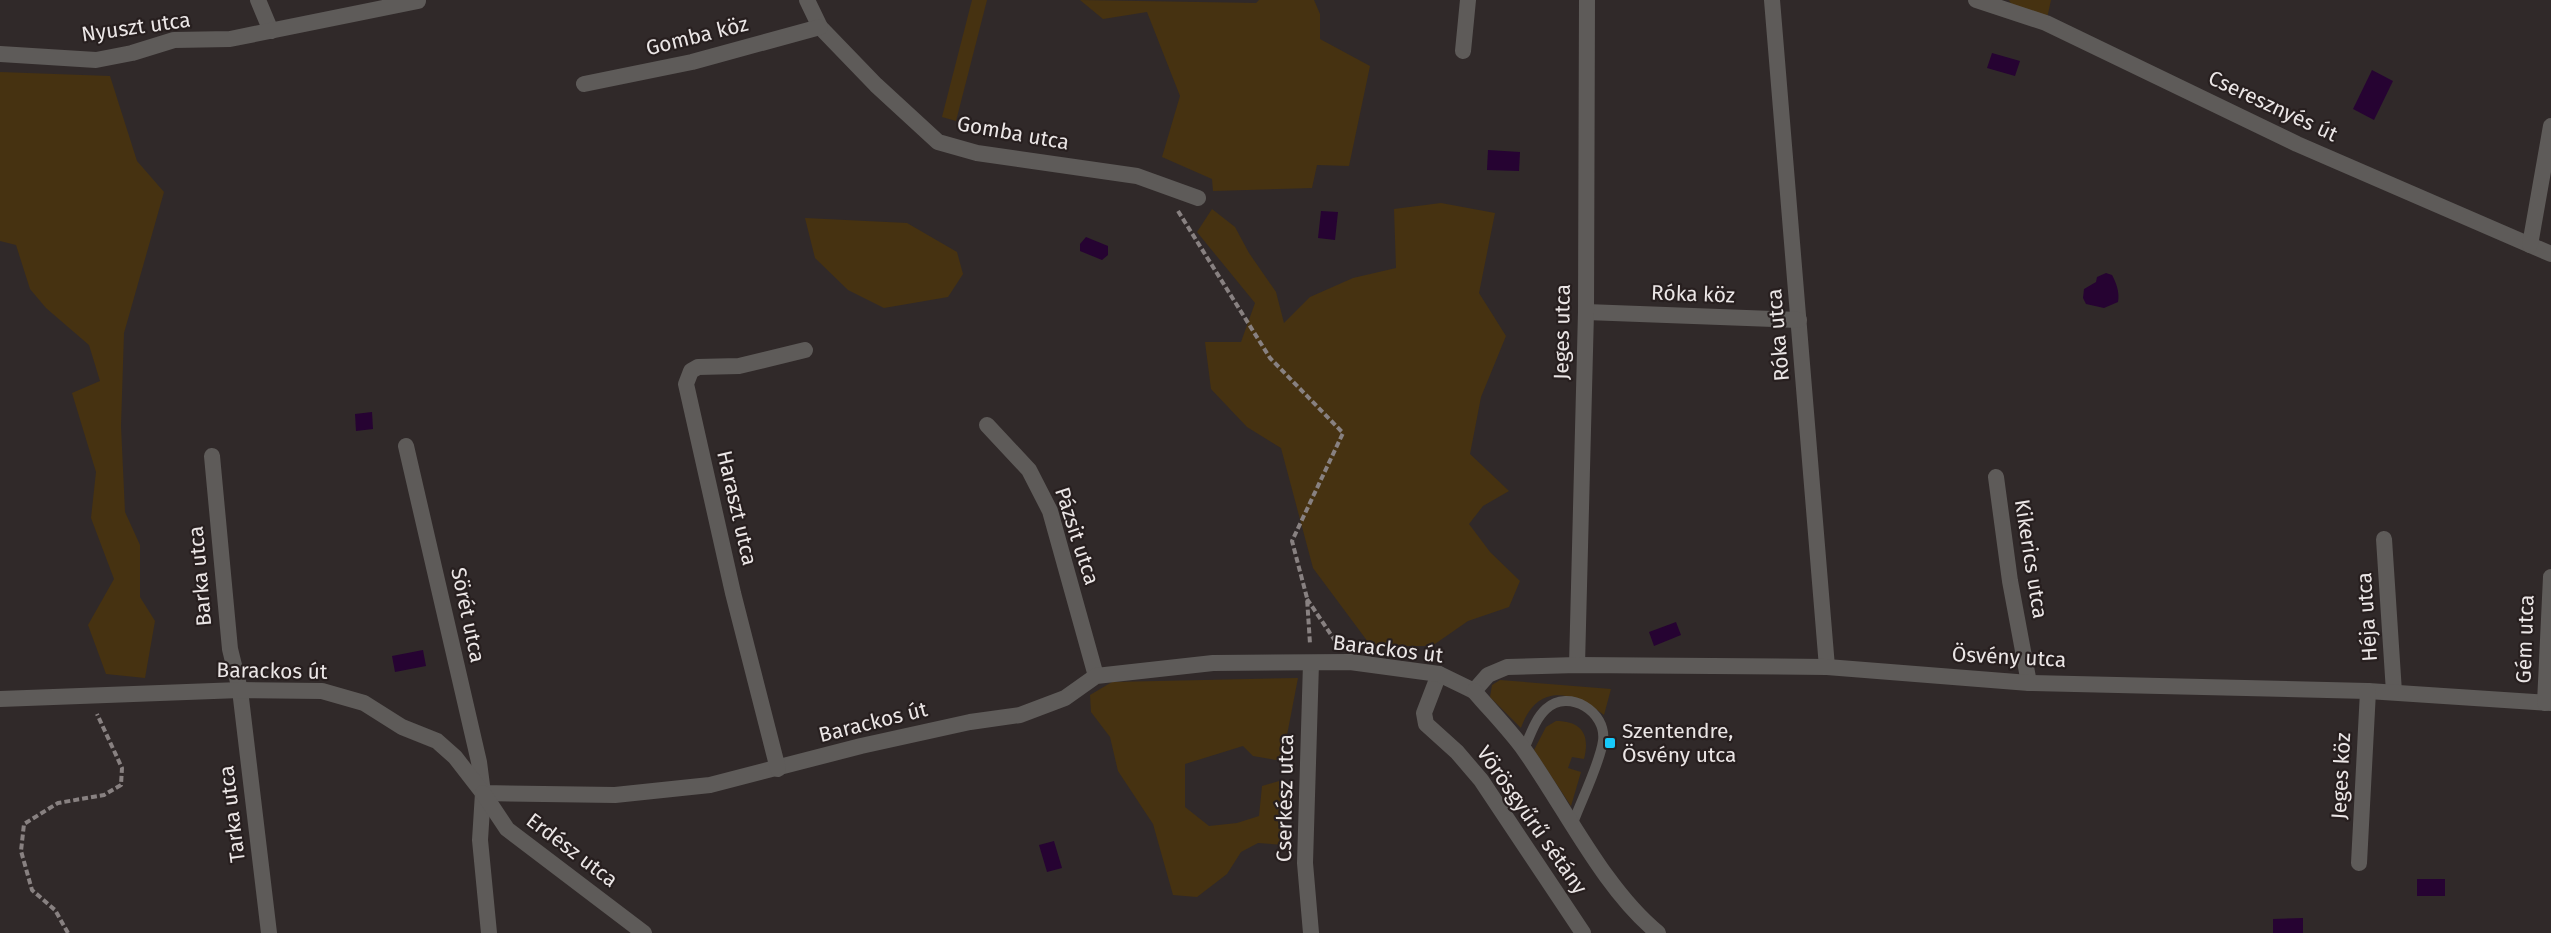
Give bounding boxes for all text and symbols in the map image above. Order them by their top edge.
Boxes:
street label: Nyuszt utca [80,6,192,48]
street label: Gomba köz [643,11,751,61]
street label: Cseresznyés út [2204,65,2342,147]
street label: Gomba utca [955,110,1071,156]
street label: Róka köz [1651,280,1735,308]
street label: Jeges utca [1548,284,1576,380]
street label: Róka utca [1761,288,1795,382]
street label: Haraszt utca [711,448,763,568]
street label: Pázsit utca [1049,484,1105,588]
street label: Kikerics utca [2009,497,2053,621]
street label: Barka utca [183,525,217,627]
street label: Sörét utca [445,565,491,665]
street label: Héja utca [2351,572,2383,662]
street label: Gém utca [2510,594,2540,684]
street label: Barackos út [1331,629,1445,669]
street label: Ösvény utca [1951,641,2067,673]
street label: Barackos út [216,657,328,685]
street label: Barackos út [816,696,930,748]
place label: Szentendre, Ösvény utca [1622,718,1736,768]
street label: Jeges köz [2326,732,2356,820]
street label: Cserkész utca [1271,734,1299,862]
marker: Szentendre, Ösvény utca [1603,736,1617,750]
street label: Vörösgyűrű sétány [1471,741,1593,900]
street label: Tarka utca [213,764,251,864]
street label: Erdész utca [521,807,623,893]

